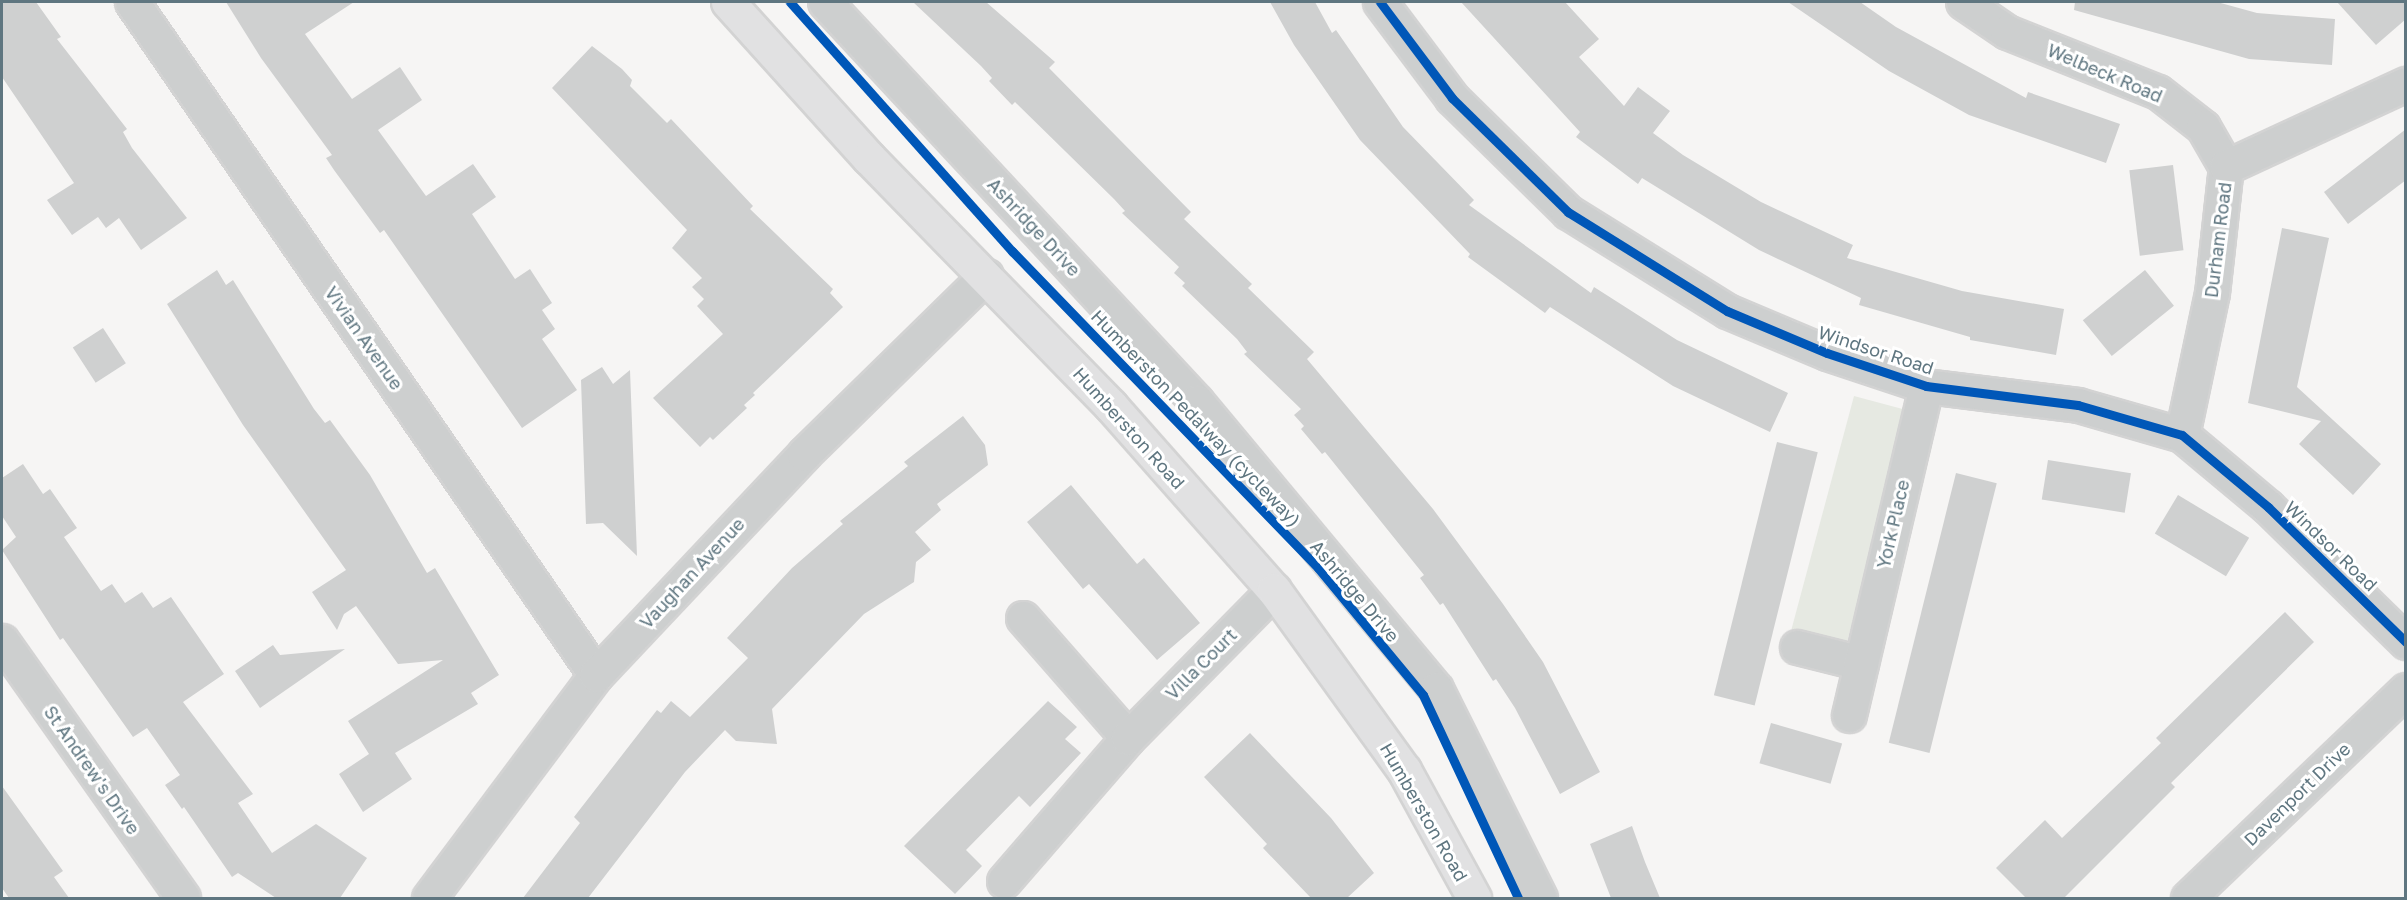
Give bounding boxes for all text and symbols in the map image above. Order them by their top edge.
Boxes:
street label: Welbeck Road [2044,39,2166,107]
street label: Ashridge Drive [983,174,1085,280]
street label: Durham Road [2200,181,2236,299]
street label: Vivian Avenue [320,282,408,394]
street label: Humberston Pedalway (cycleway) [1087,305,1305,531]
street label: Windsor Road [1816,321,1936,379]
street label: Humberston Road [1069,363,1189,493]
street label: York Place [1872,477,1914,571]
street label: Windsor Road [2280,496,2382,596]
street label: Vaughan Avenue [635,513,749,633]
street label: Ashridge Drive [1306,536,1404,646]
street label: Villa Court [1161,624,1241,704]
street label: St Andrew's Drive [40,702,144,838]
street label: Davenport Drive [2239,738,2355,850]
street label: Humberston Road [1376,739,1472,885]

